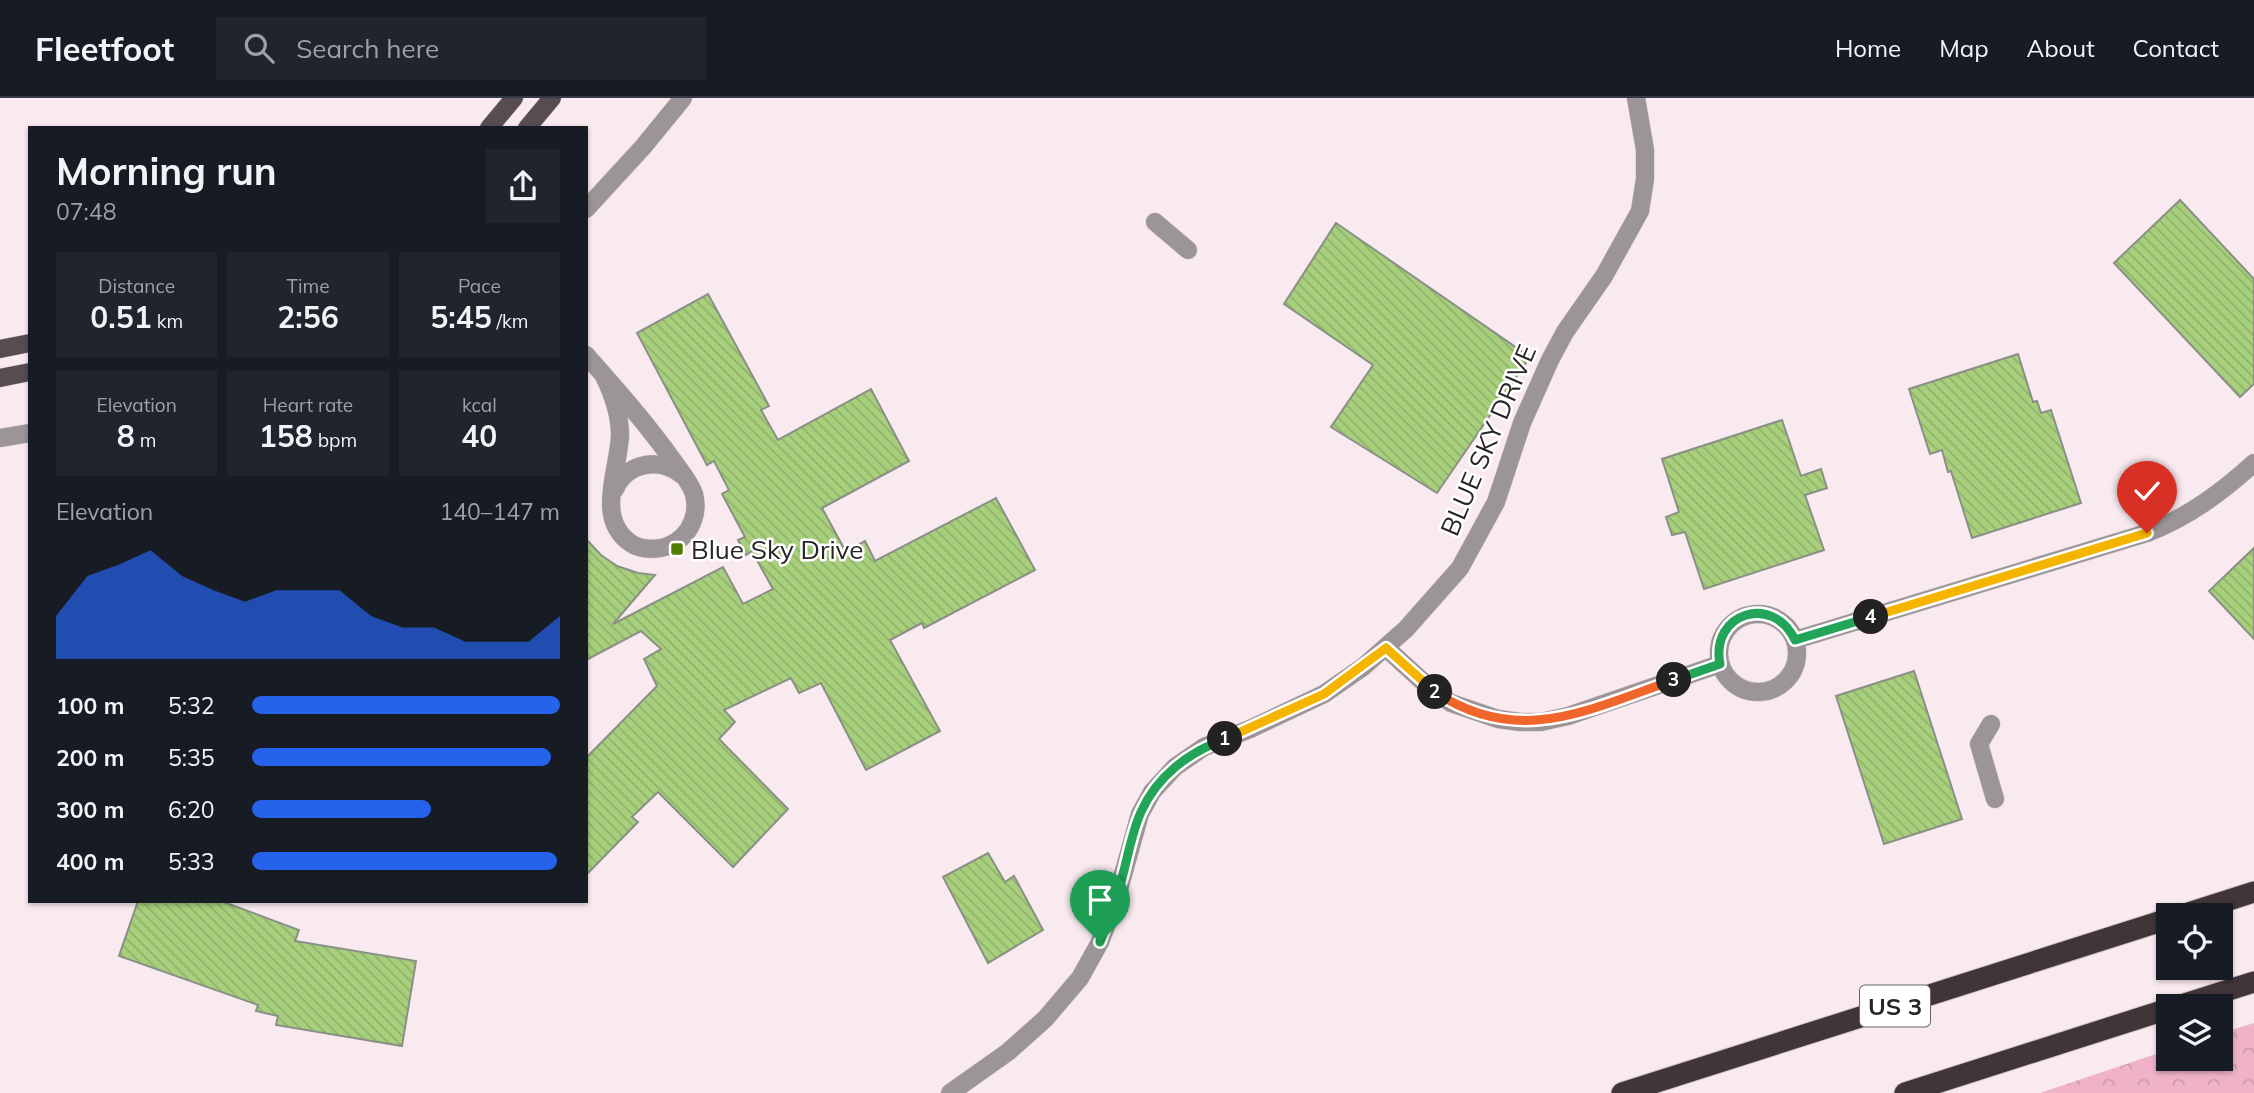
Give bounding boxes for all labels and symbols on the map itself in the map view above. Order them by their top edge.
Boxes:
street label: BLUE SKY DRIVE [1433,340,1543,540]
pin [2117,461,2177,533]
place label: Blue Sky Drive [691,533,863,566]
marker: Blue Sky Drive [669,541,685,557]
pin: 4 [1854,600,1888,634]
pin: 3 [1656,662,1692,698]
pin: 2 [1418,674,1452,710]
pin: 1 [1208,722,1242,756]
pin [1070,870,1130,942]
road number: US 3 [1860,986,1930,1026]

